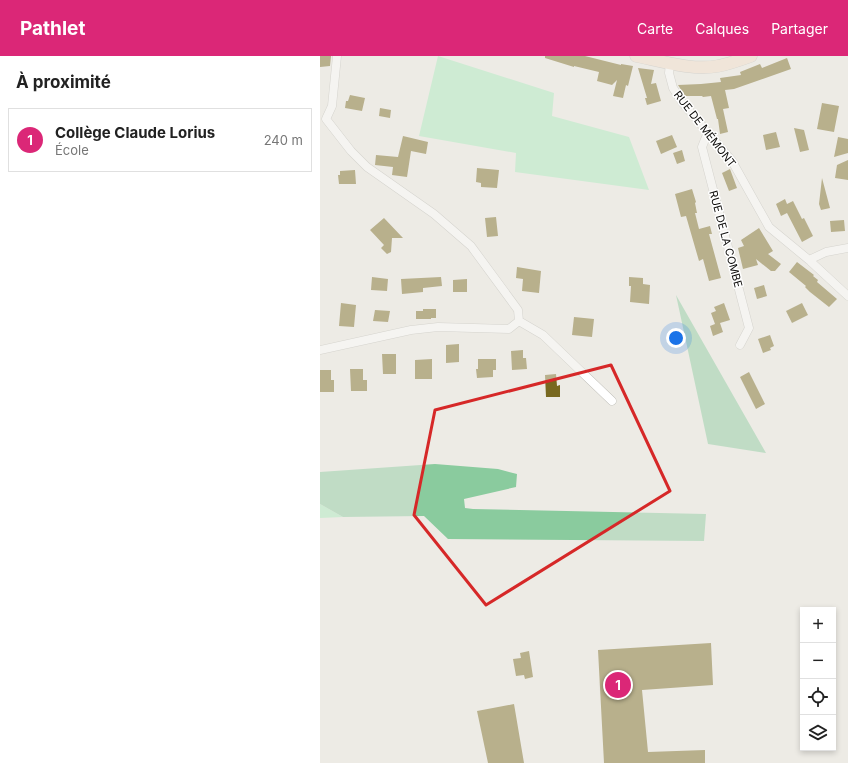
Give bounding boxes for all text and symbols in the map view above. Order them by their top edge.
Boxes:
text: Pathlet [20,17,85,40]
text: Carte [637,20,673,37]
text: Calques [695,20,749,37]
text: Partager [771,20,828,37]
text: À proximité [16,72,111,92]
street label: RUE DE MÉMONT [671,88,739,170]
text: Collège Claude Lorius [55,123,215,142]
text: 1 [27,132,33,148]
text: 240 m [264,132,303,148]
text: École [55,142,89,158]
street label: RUE DE LA COMBE [706,189,746,289]
your location [666,328,686,348]
map controls [800,607,836,751]
button: + [800,607,836,643]
button: − [800,643,836,679]
pin: 1 [605,670,631,700]
button: locate [800,679,836,715]
button: layers [800,715,836,751]

